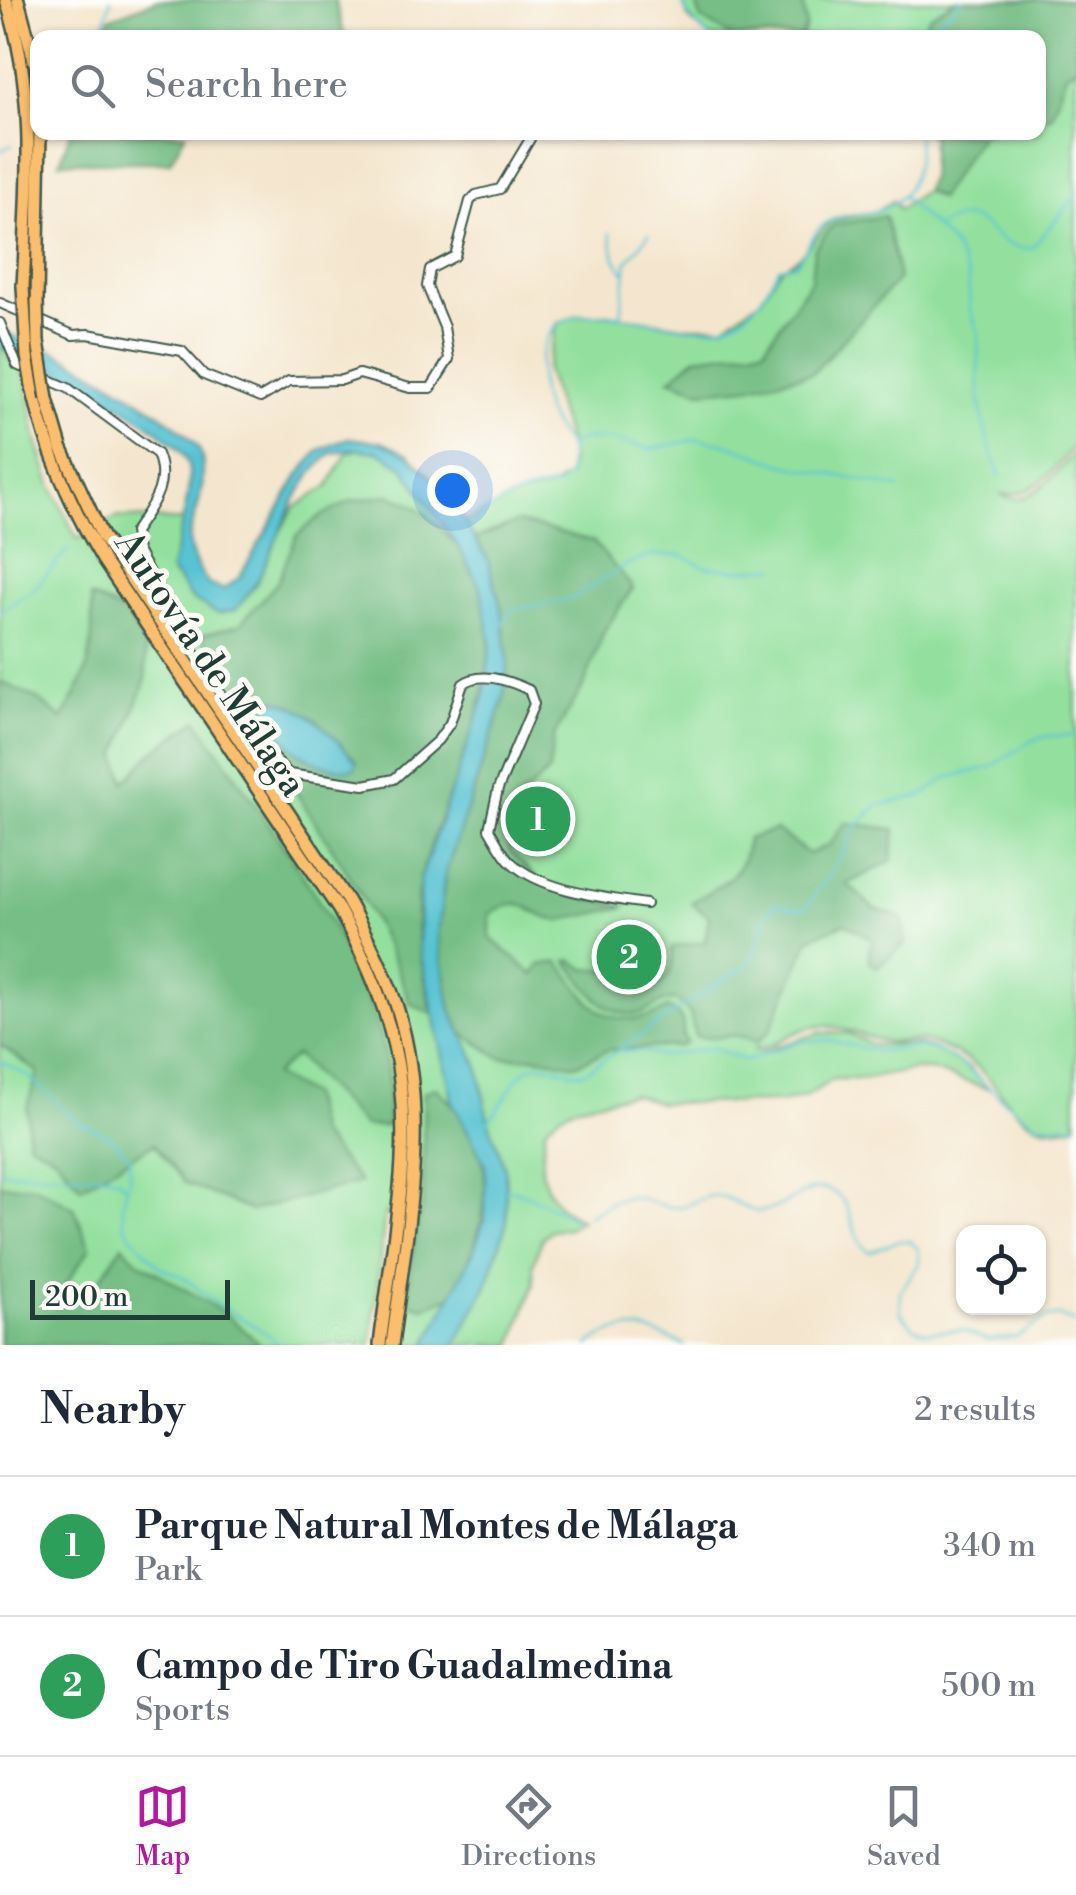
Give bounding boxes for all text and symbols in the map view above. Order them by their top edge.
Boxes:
search box [30,30,1046,140]
icon: search [65,58,120,113]
text: Search here [145,62,348,109]
your location [427,465,478,516]
street label: Autovía de Málaga [103,521,317,806]
pin: 1 [506,782,570,856]
pin: 2 [596,920,662,994]
map controls [956,1225,1046,1315]
button: locate [956,1225,1046,1315]
scale bar [30,1275,230,1320]
text: 200 m [45,1280,128,1315]
text: Nearby [40,1384,185,1437]
text: 2 results [914,1390,1036,1430]
text: Parque Natural Montes de Málaga [135,1503,738,1550]
text: 1 [65,1526,80,1566]
text: 340 m [943,1526,1036,1566]
text: Park [135,1550,202,1590]
text: Campo de Tiro Guadalmedina [135,1643,673,1690]
text: 2 [62,1666,83,1706]
text: 500 m [941,1666,1036,1706]
text: Sports [135,1690,230,1730]
tab: Map [135,1779,190,1874]
tab: Directions [461,1779,596,1874]
tab: Saved [867,1779,941,1874]

